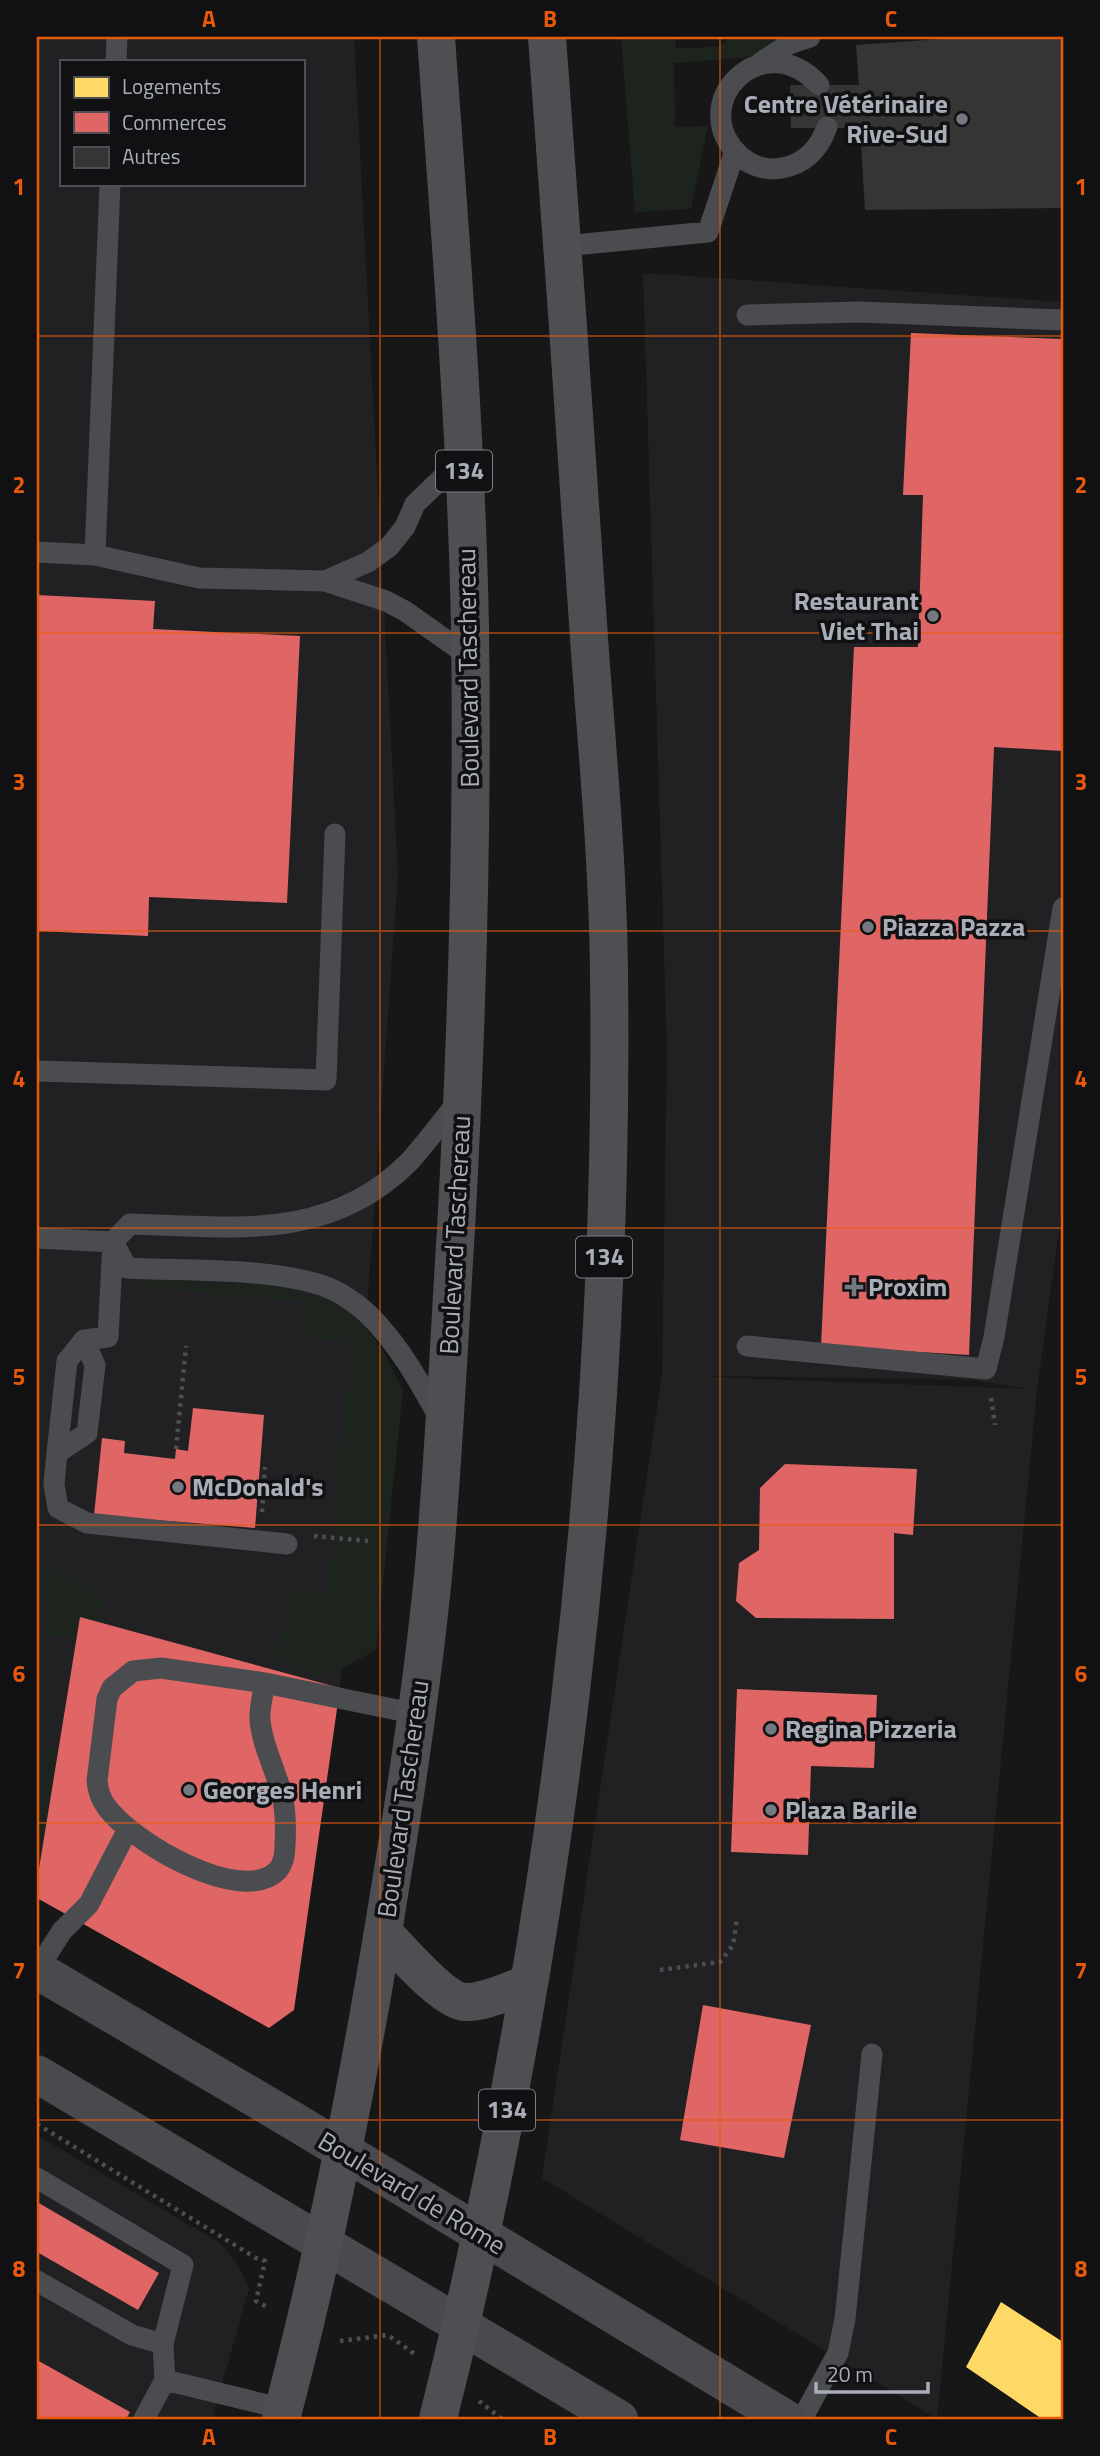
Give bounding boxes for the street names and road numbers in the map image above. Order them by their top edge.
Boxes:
road number: 134 [436,450,492,492]
street label: Boulevard Taschereau [446,548,489,788]
street label: Boulevard Taschereau [429,1114,480,1356]
road number: 134 [576,1237,632,1278]
street label: Boulevard Taschereau [367,1678,438,1920]
road number: 134 [479,2090,535,2130]
street label: Boulevard de Rome [311,2121,514,2264]

